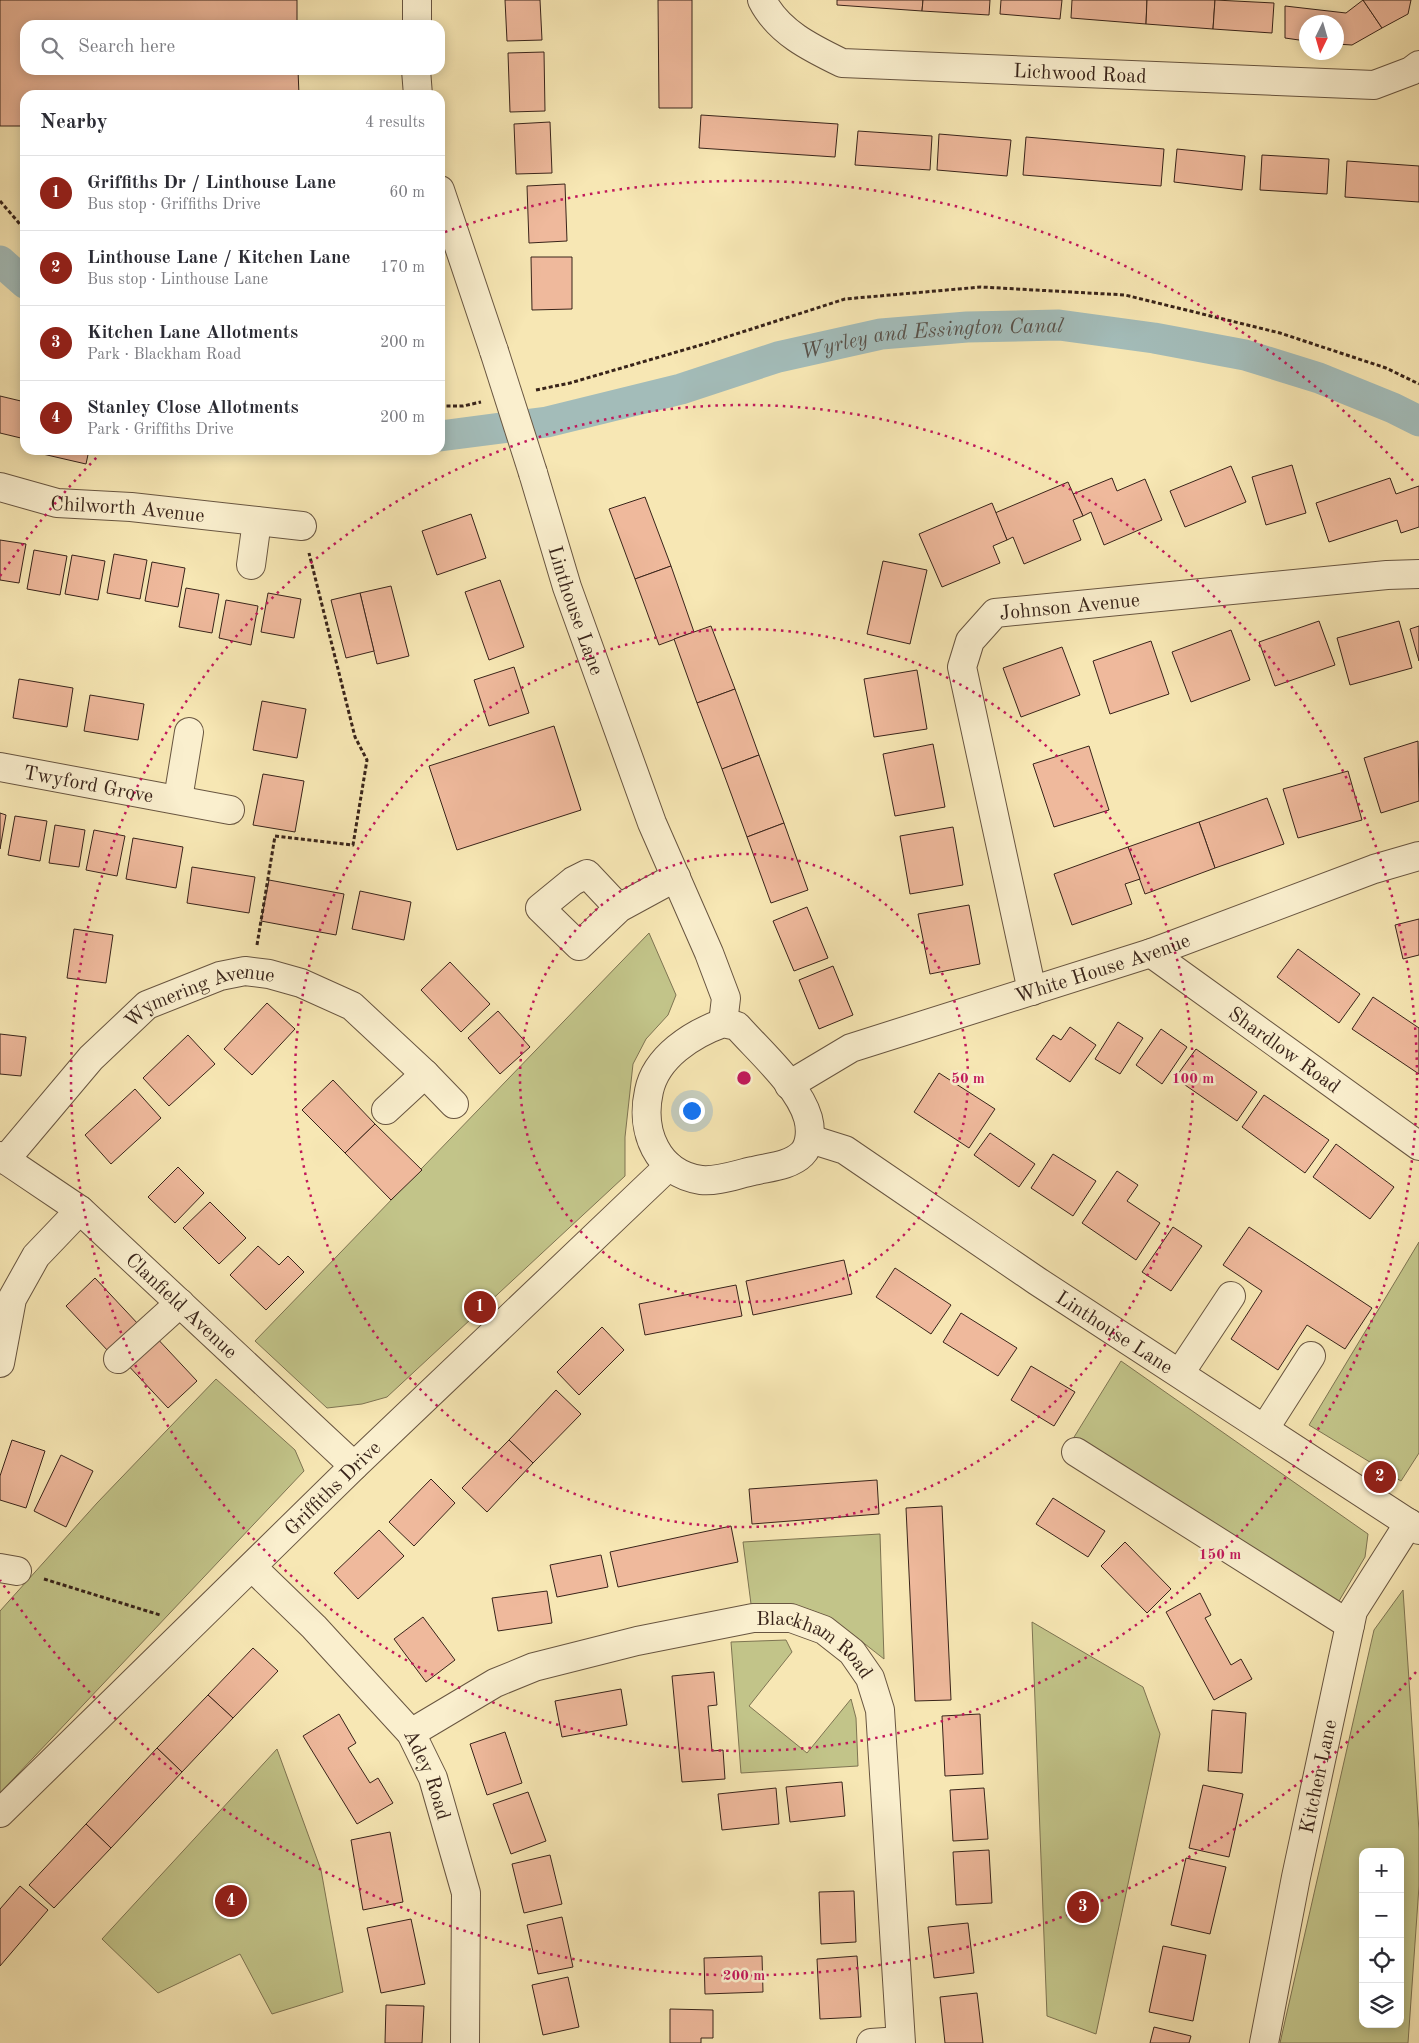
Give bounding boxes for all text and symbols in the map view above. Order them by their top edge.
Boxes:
north arrow [1299,15,1344,60]
search box [20,20,445,75]
icon: search [38,34,66,62]
text: Search here [78,38,175,57]
street label: Lichwood Road [1013,62,1147,88]
text: Nearby [40,112,108,133]
text: 4 results [365,115,425,131]
text: Griffiths Dr / Linthouse Lane [87,174,336,193]
text: 1 [51,185,61,201]
text: 60 m [389,185,425,201]
text: Bus stop · Griffiths Drive [87,197,261,213]
text: Linthouse Lane / Kitchen Lane [87,249,351,268]
text: 2 [51,260,61,276]
text: 170 m [380,260,425,276]
text: Bus stop · Linthouse Lane [87,272,268,288]
water label: Wyrley and Essington Canal [799,316,1065,364]
text: Kitchen Lane Allotments [87,324,298,343]
text: 3 [51,335,61,351]
text: 200 m [380,335,425,351]
text: Park · Blackham Road [87,347,241,363]
text: Stanley Close Allotments [87,399,299,418]
text: 4 [51,410,61,426]
text: 200 m [380,410,425,426]
text: Park · Griffiths Drive [87,422,234,438]
street label: Chilworth Avenue [50,495,206,527]
street label: Linthouse Lane [543,544,606,678]
street label: Johnson Avenue [998,591,1141,625]
street label: Twyford Grove [22,764,155,807]
street label: White House Avenue [1013,931,1193,1007]
street label: Wymering Avenue [122,963,277,1032]
street label: Shardlow Road [1224,1004,1343,1098]
centre of rings [735,1069,753,1087]
text: 50 m [951,1072,985,1087]
text: 100 m [1172,1072,1214,1087]
your location [679,1098,705,1124]
street label: Clanfield Avenue [121,1250,240,1363]
pin: 1 [464,1288,496,1326]
street label: Linthouse Lane [1052,1288,1176,1379]
street label: Griffiths Drive [282,1438,385,1540]
pin: 2 [1364,1458,1396,1496]
text: 150 m [1199,1548,1241,1563]
street label: Blackham Road [756,1610,875,1683]
street label: Kitchen Lane [1298,1718,1341,1836]
street label: Adey Road [399,1727,453,1822]
map controls [1359,1848,1404,2028]
button: + [1359,1848,1404,1893]
pin: 4 [215,1882,247,1920]
pin: 3 [1067,1888,1099,1926]
button: − [1359,1893,1404,1938]
button: locate [1359,1938,1404,1983]
text: 200 m [723,1969,765,1984]
button: layers [1359,1983,1404,2028]

